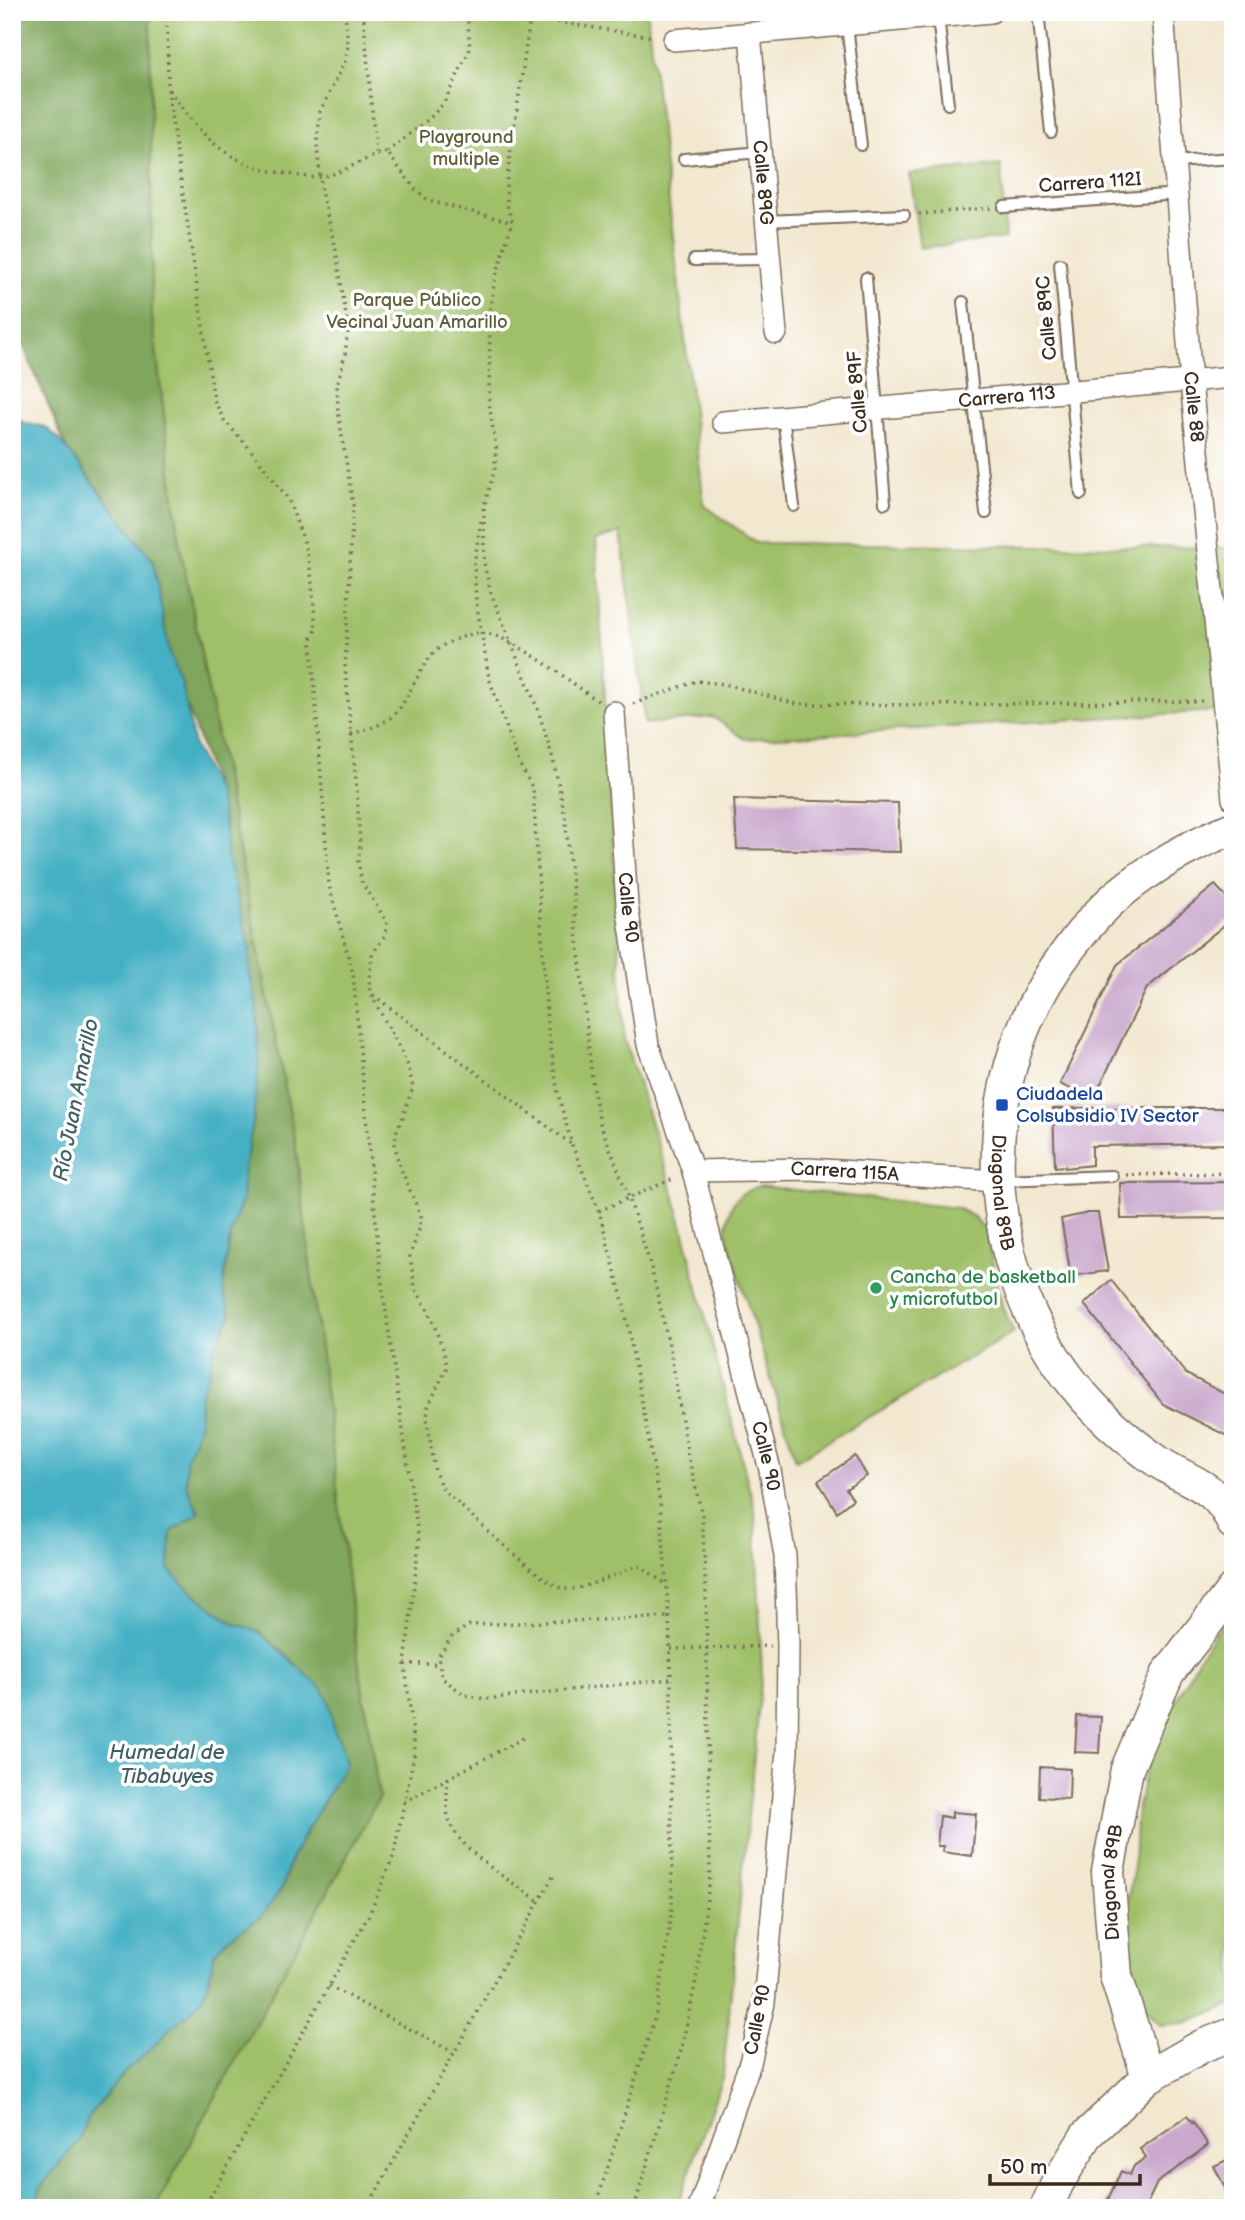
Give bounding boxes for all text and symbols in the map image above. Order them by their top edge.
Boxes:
park label: Playground multiple [418,126,514,171]
street label: Calle 89G [748,139,778,226]
street label: Carrera 112I [1038,168,1142,198]
street label: Calle 89C [1032,275,1062,361]
park label: Parque Público Vecinal Juan Amarillo [326,289,508,334]
street label: Calle 89F [843,349,873,434]
street label: Calle 88 [1179,370,1209,443]
street label: Carrera 113 [957,381,1057,413]
street label: Calle 90 [613,871,644,944]
water label: Río Juan Amarillo [48,1017,104,1183]
place label: Ciudadela Colsubsidio IV Sector [1016,1083,1200,1128]
marker: Ciudadela Colsubsidio IV Sector [994,1097,1010,1113]
street label: Diagonal 89B [986,1134,1020,1253]
street label: Carrera 115A [791,1157,900,1186]
place label: Cancha de basketball y microfutbol [889,1266,1076,1311]
marker: Cancha de basketball y microfutbol [868,1280,884,1296]
street label: Calle 90 [746,1419,785,1493]
water label: Humedal de Tibabuyes [109,1740,225,1789]
street label: Diagonal 89B [1096,1823,1128,1941]
street label: Calle 90 [740,1983,776,2057]
scale bar [990,2143,1140,2187]
text: 50 m [1000,2155,1047,2180]

